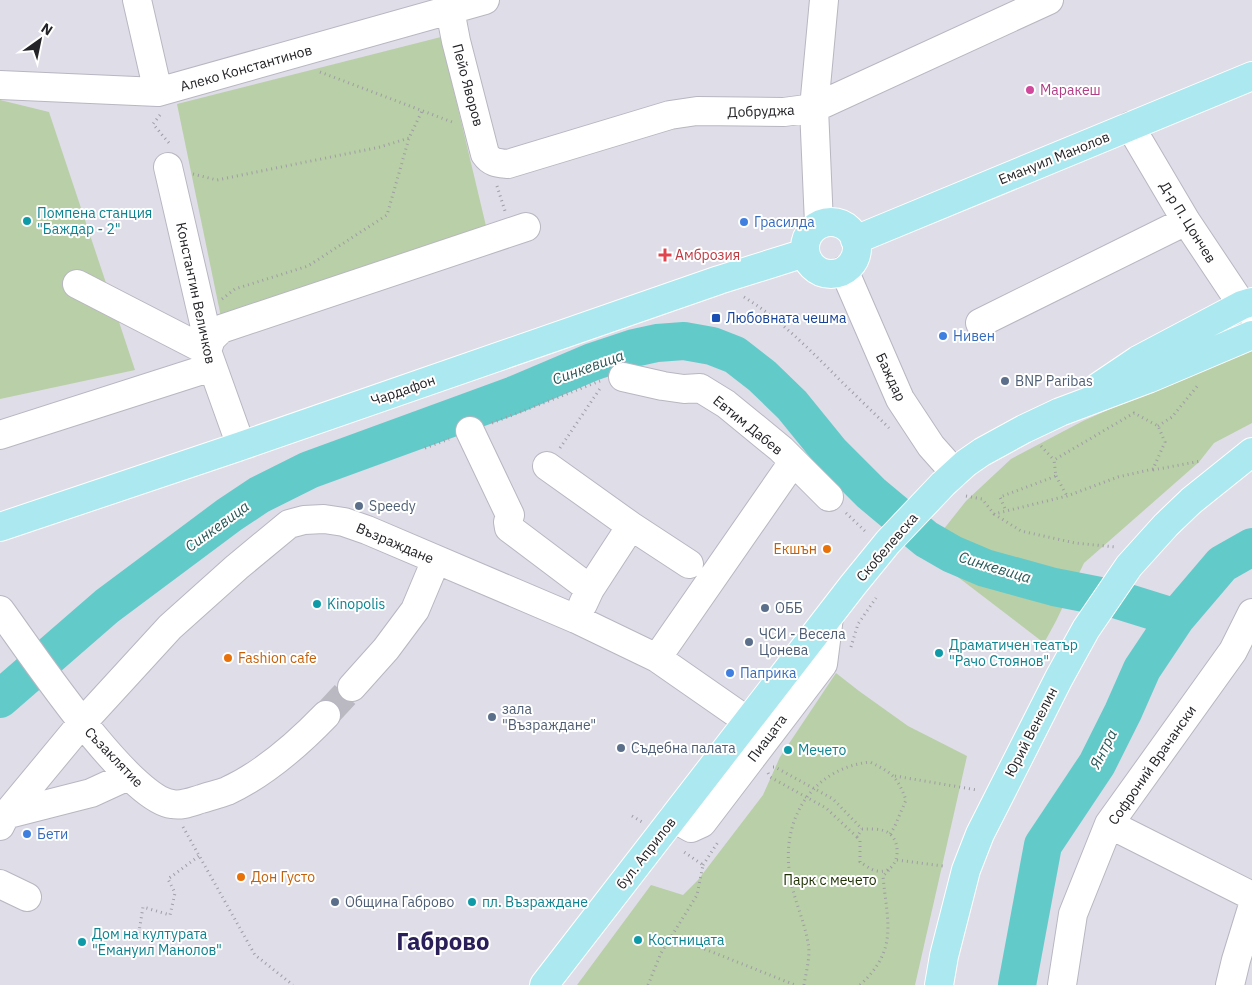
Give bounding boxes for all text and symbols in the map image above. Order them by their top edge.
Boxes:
north arrow [15,15,65,65]
text: N [38,19,56,39]
street label: Алеко Константинов [178,41,314,95]
street label: Пейо Яворов [448,42,488,128]
place label: Маракеш [1040,81,1101,99]
marker: Маракеш [1024,84,1036,96]
street label: Добруджа [727,101,795,121]
street label: Емануил Манолов [996,127,1112,189]
street label: Д-р П. Цончев [1156,178,1220,266]
place label: Помпена станция "Баждар - 2" [37,204,152,238]
place label: Грасилда [754,213,815,231]
marker: Помпена станция "Баждар - 2" [21,215,33,227]
marker: Грасилда [738,216,750,228]
street label: Константин Величков [172,221,220,365]
place label: Амброзия [675,246,740,264]
marker: Амброзия [659,249,671,261]
place label: Любовната чешма [726,309,847,327]
marker: Любовната чешма [710,312,722,324]
place label: Нивен [953,327,995,345]
marker: Нивен [937,330,949,342]
water label: Синкевица [550,345,627,389]
street label: Баждар [872,350,910,404]
street label: Чардафон [368,371,438,409]
place label: BNP Paribas [1015,372,1093,390]
marker: BNP Paribas [999,375,1011,387]
street label: Евтим Дабев [709,391,787,459]
water label: Синкевица [181,496,253,556]
place label: Speedy [369,497,416,515]
marker: Speedy [353,500,365,512]
street label: Скобелевска [852,509,922,585]
street label: Възраждане [353,519,437,568]
place label: Екшън [773,540,817,558]
marker: Екшън [821,543,833,555]
water label: Синкевица [957,547,1034,587]
place label: Kinopolis [327,595,385,613]
marker: Kinopolis [311,598,323,610]
place label: ОББ [775,599,803,617]
marker: ОББ [759,602,771,614]
place label: ЧСИ - Весела Цонева [759,625,846,659]
marker: ЧСИ - Весела Цонева [743,636,755,648]
place label: Драматичен театър "Рачо Стоянов" [949,636,1078,670]
marker: Драматичен театър "Рачо Стоянов" [933,647,945,659]
place label: Fashion cafe [238,649,317,667]
marker: Fashion cafe [222,652,234,664]
place label: Паприка [740,664,797,682]
marker: Паприка [724,667,736,679]
street label: Юрий Венелин [1001,684,1061,780]
place label: зала "Възраждане" [502,700,596,734]
street label: Софроний Врачански [1104,702,1200,828]
street label: Пиацата [743,710,791,765]
marker: зала "Възраждане" [486,711,498,723]
street label: Съзаклятие [81,723,147,791]
water label: Янтра [1085,726,1121,773]
place label: Съдебна палата [631,739,736,757]
place label: Мечето [798,741,847,759]
marker: Съдебна палата [615,742,627,754]
marker: Мечето [782,744,794,756]
street label: бул. Априлов [612,813,680,893]
place label: Бети [37,825,68,843]
marker: Бети [21,828,33,840]
place label: Дон Густо [251,868,315,886]
marker: Дон Густо [235,871,247,883]
park label: Парк с мечето [783,871,877,889]
place label: Община Габрово [345,893,455,911]
place label: пл. Възраждане [482,893,588,911]
marker: Община Габрово [329,896,341,908]
marker: пл. Възраждане [466,896,478,908]
place label: Дом на културата "Емануил Манолов" [92,925,222,959]
district label: Габрово [396,925,490,957]
place label: Костницата [648,931,725,949]
marker: Костницата [632,934,644,946]
marker: Дом на културата "Емануил Манолов" [76,936,88,948]

